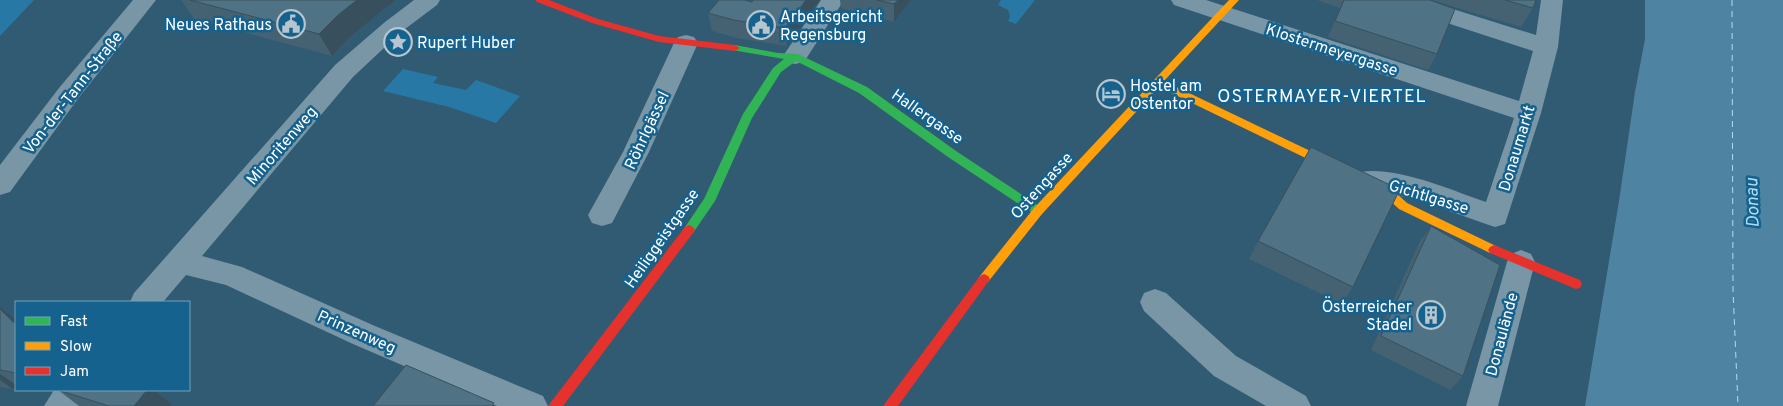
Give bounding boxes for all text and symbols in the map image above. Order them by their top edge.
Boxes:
place label: Arbeitsgericht Regensburg [780,8,883,46]
public building icon: Neues Rathaus [276,9,306,39]
public building icon: Arbeitsgericht Regensburg [746,10,776,40]
place label: Neues Rathaus [165,16,272,36]
street label: Klostermeyergasse [1263,20,1400,82]
place icon: Rupert Huber [383,27,413,57]
street label: Von-der-Tann-Straße [19,28,128,159]
place label: Rupert Huber [417,34,515,54]
place label: Hostel am Ostentor [1130,77,1202,115]
hotel icon: Hostel am Ostentor [1096,79,1126,109]
street label: Hallergasse [887,86,967,150]
district label: OSTERMAYER-VIERTEL [1217,86,1427,109]
street label: Röhrlgässel [621,88,675,173]
street label: Minoritenweg [243,103,322,190]
street label: Donaumarkt [1495,103,1540,194]
street label: Ostengasse [1007,149,1078,224]
street label: Gichtlgasse [1386,176,1471,220]
water label: Donau [1741,177,1766,228]
street label: Heiliggeistgasse [621,186,704,293]
street label: Donaulände [1482,291,1524,378]
place label: Österreicher Stadel [1322,296,1412,336]
building icon: Österreicher Stadel [1416,300,1446,330]
legend [15,301,190,391]
street label: Prinzenweg [314,307,399,359]
text: Fast [60,313,88,332]
text: Slow [60,338,92,357]
text: Jam [60,363,89,382]

